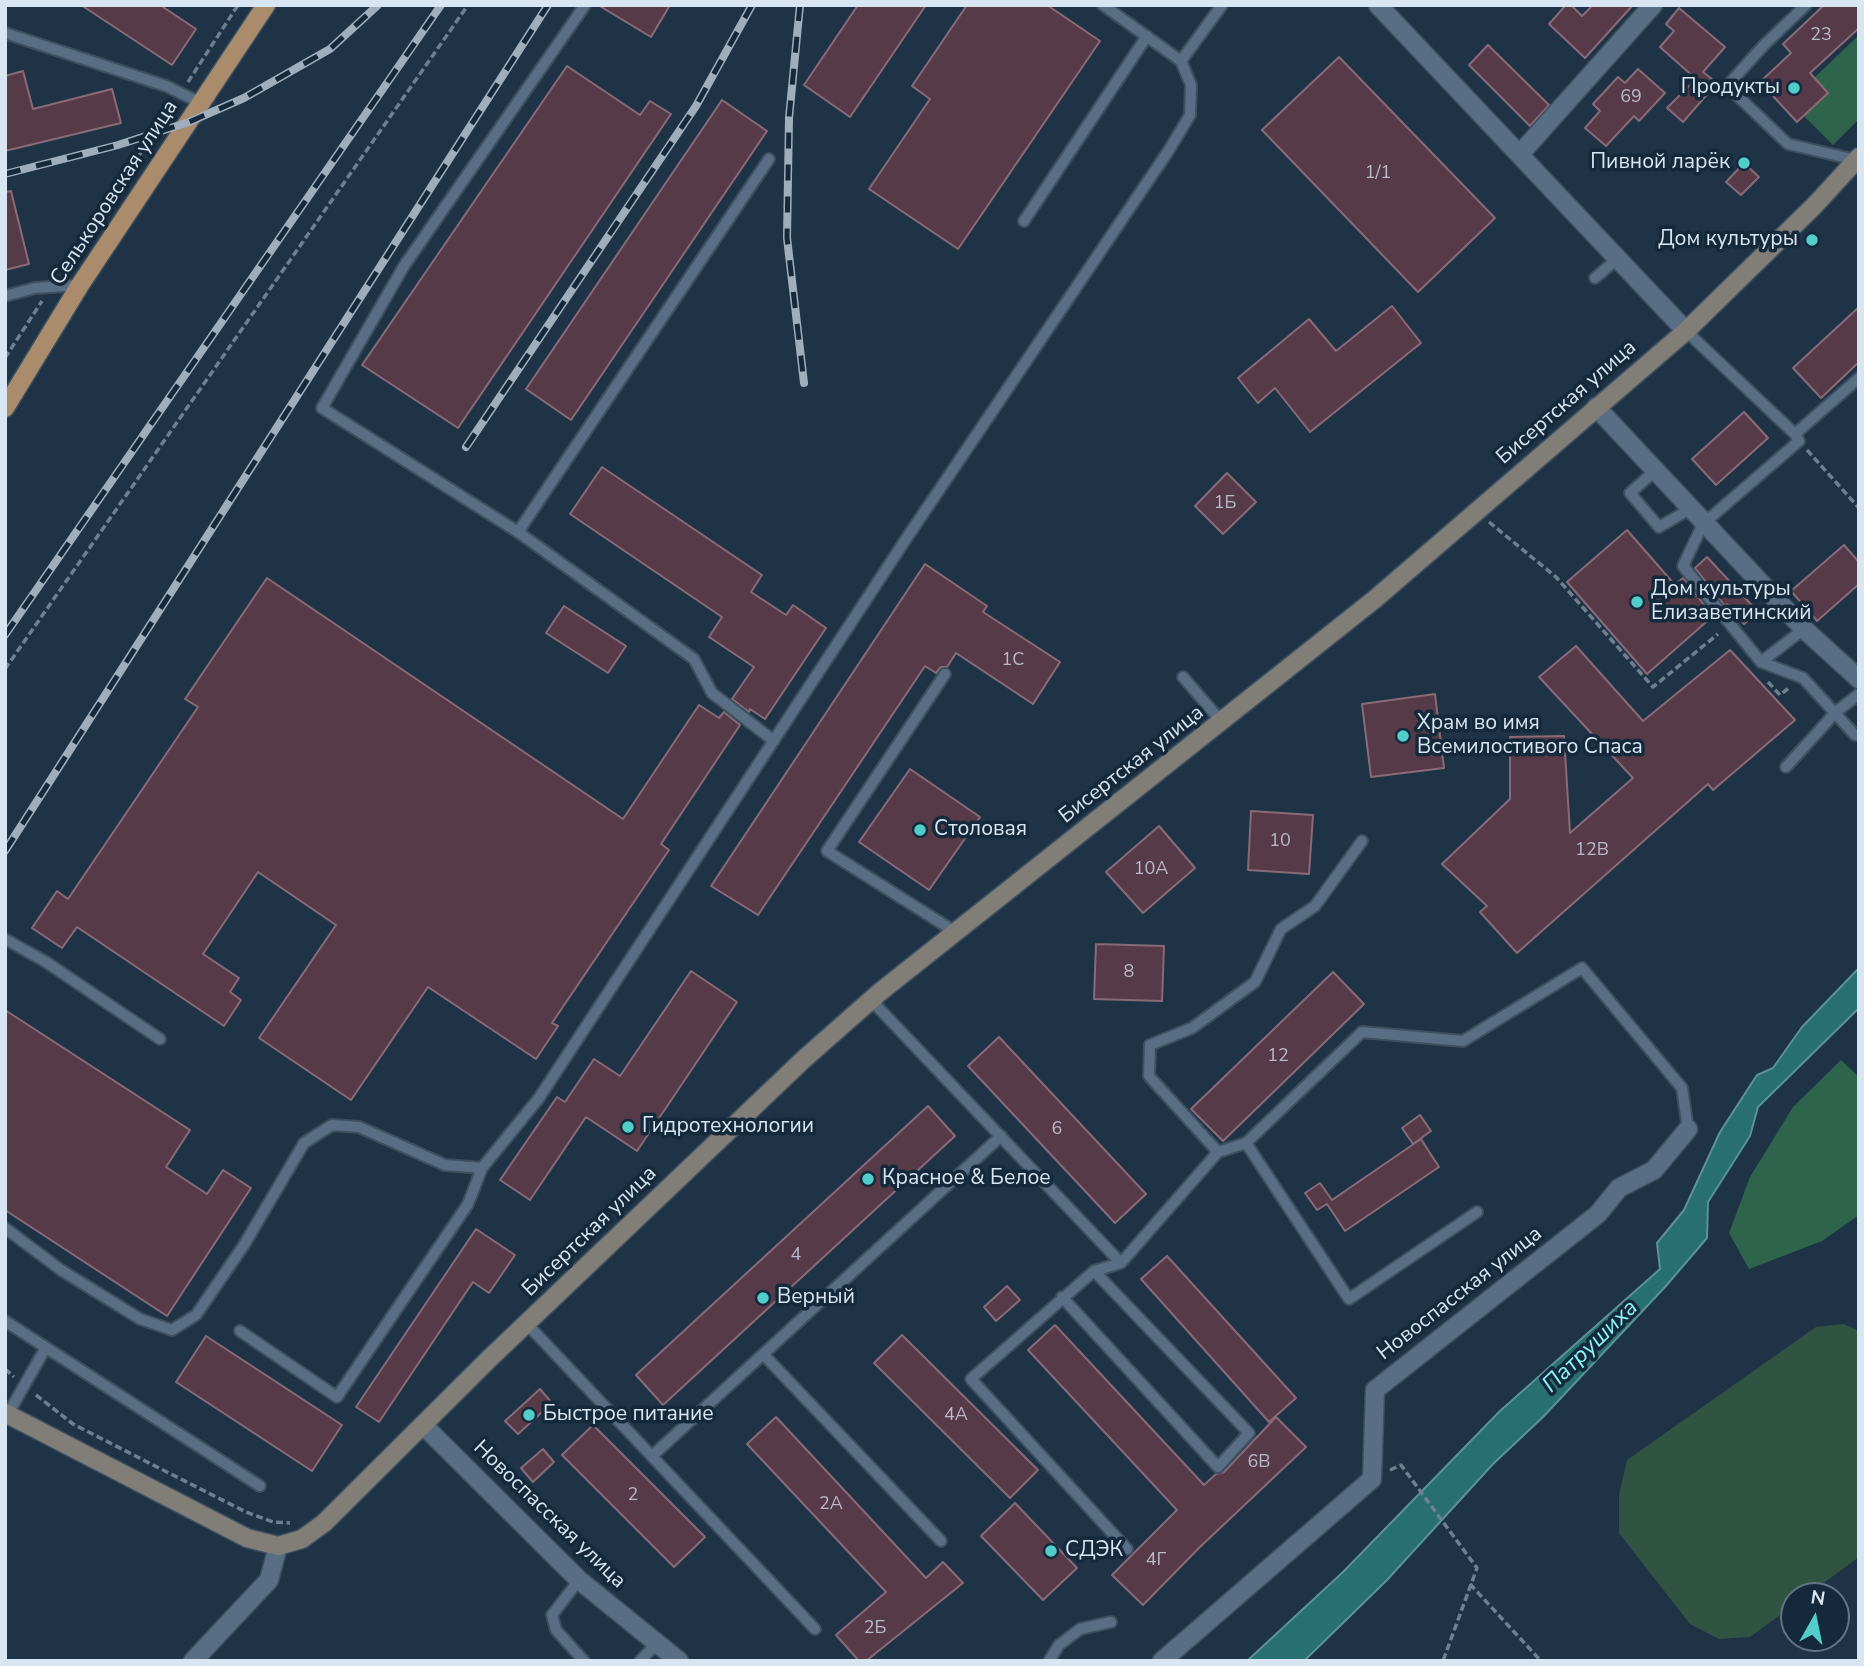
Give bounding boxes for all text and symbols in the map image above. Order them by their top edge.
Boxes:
house number: 23 [1810,25,1832,47]
place label: Продукты [1681,75,1780,101]
marker: Продукты [1786,80,1802,96]
house number: 69 [1620,87,1642,109]
street label: Селькоровская улица [46,96,184,290]
place label: Пивной ларёк [1590,150,1730,176]
marker: Пивной ларёк [1736,155,1752,171]
house number: 1/1 [1365,163,1391,185]
place label: Дом культуры [1658,227,1798,253]
marker: Дом культуры [1804,232,1820,248]
street label: Бисертская улица [1492,336,1642,470]
house number: 1Б [1214,493,1236,515]
place label: Дом культуры Елизаветинский [1651,577,1812,627]
marker: Дом культуры Елизаветинский [1629,594,1645,610]
house number: 1С [1002,650,1024,672]
street label: Бисертская улица [1055,701,1209,829]
place label: Храм во имя Всемилостивого Спаса [1417,711,1643,761]
marker: Храм во имя Всемилостивого Спаса [1395,728,1411,744]
place label: Столовая [934,817,1027,843]
marker: Столовая [912,822,928,838]
house number: 10 [1269,831,1291,853]
house number: 12В [1575,840,1609,862]
house number: 10А [1134,859,1168,881]
house number: 8 [1124,962,1134,984]
house number: 12 [1267,1046,1289,1068]
place label: Гидротехнологии [642,1114,814,1140]
marker: Гидротехнологии [620,1119,636,1135]
house number: 6 [1052,1119,1062,1141]
street label: Бисертская улица [518,1162,662,1302]
place label: Красное & Белое [882,1166,1051,1192]
marker: Красное & Белое [860,1171,876,1187]
street label: Новоспасская улица [1373,1222,1547,1366]
house number: 4 [791,1245,801,1267]
place label: Верный [777,1285,855,1311]
marker: Верный [755,1290,771,1306]
water label: Патрушиха [1538,1295,1644,1399]
place label: Быстрое питание [543,1402,714,1428]
house number: 4А [944,1405,968,1427]
marker: Быстрое питание [521,1407,537,1423]
street label: Новоспасская улица [467,1436,631,1594]
house number: 6В [1248,1452,1270,1474]
house number: 2 [628,1485,638,1507]
house number: 2А [819,1494,843,1516]
place label: СДЭК [1065,1538,1123,1564]
marker: СДЭК [1043,1543,1059,1559]
house number: 4Г [1146,1550,1166,1572]
north arrow [1780,1582,1850,1652]
text: N [1809,1584,1827,1612]
house number: 2Б [864,1618,886,1640]

